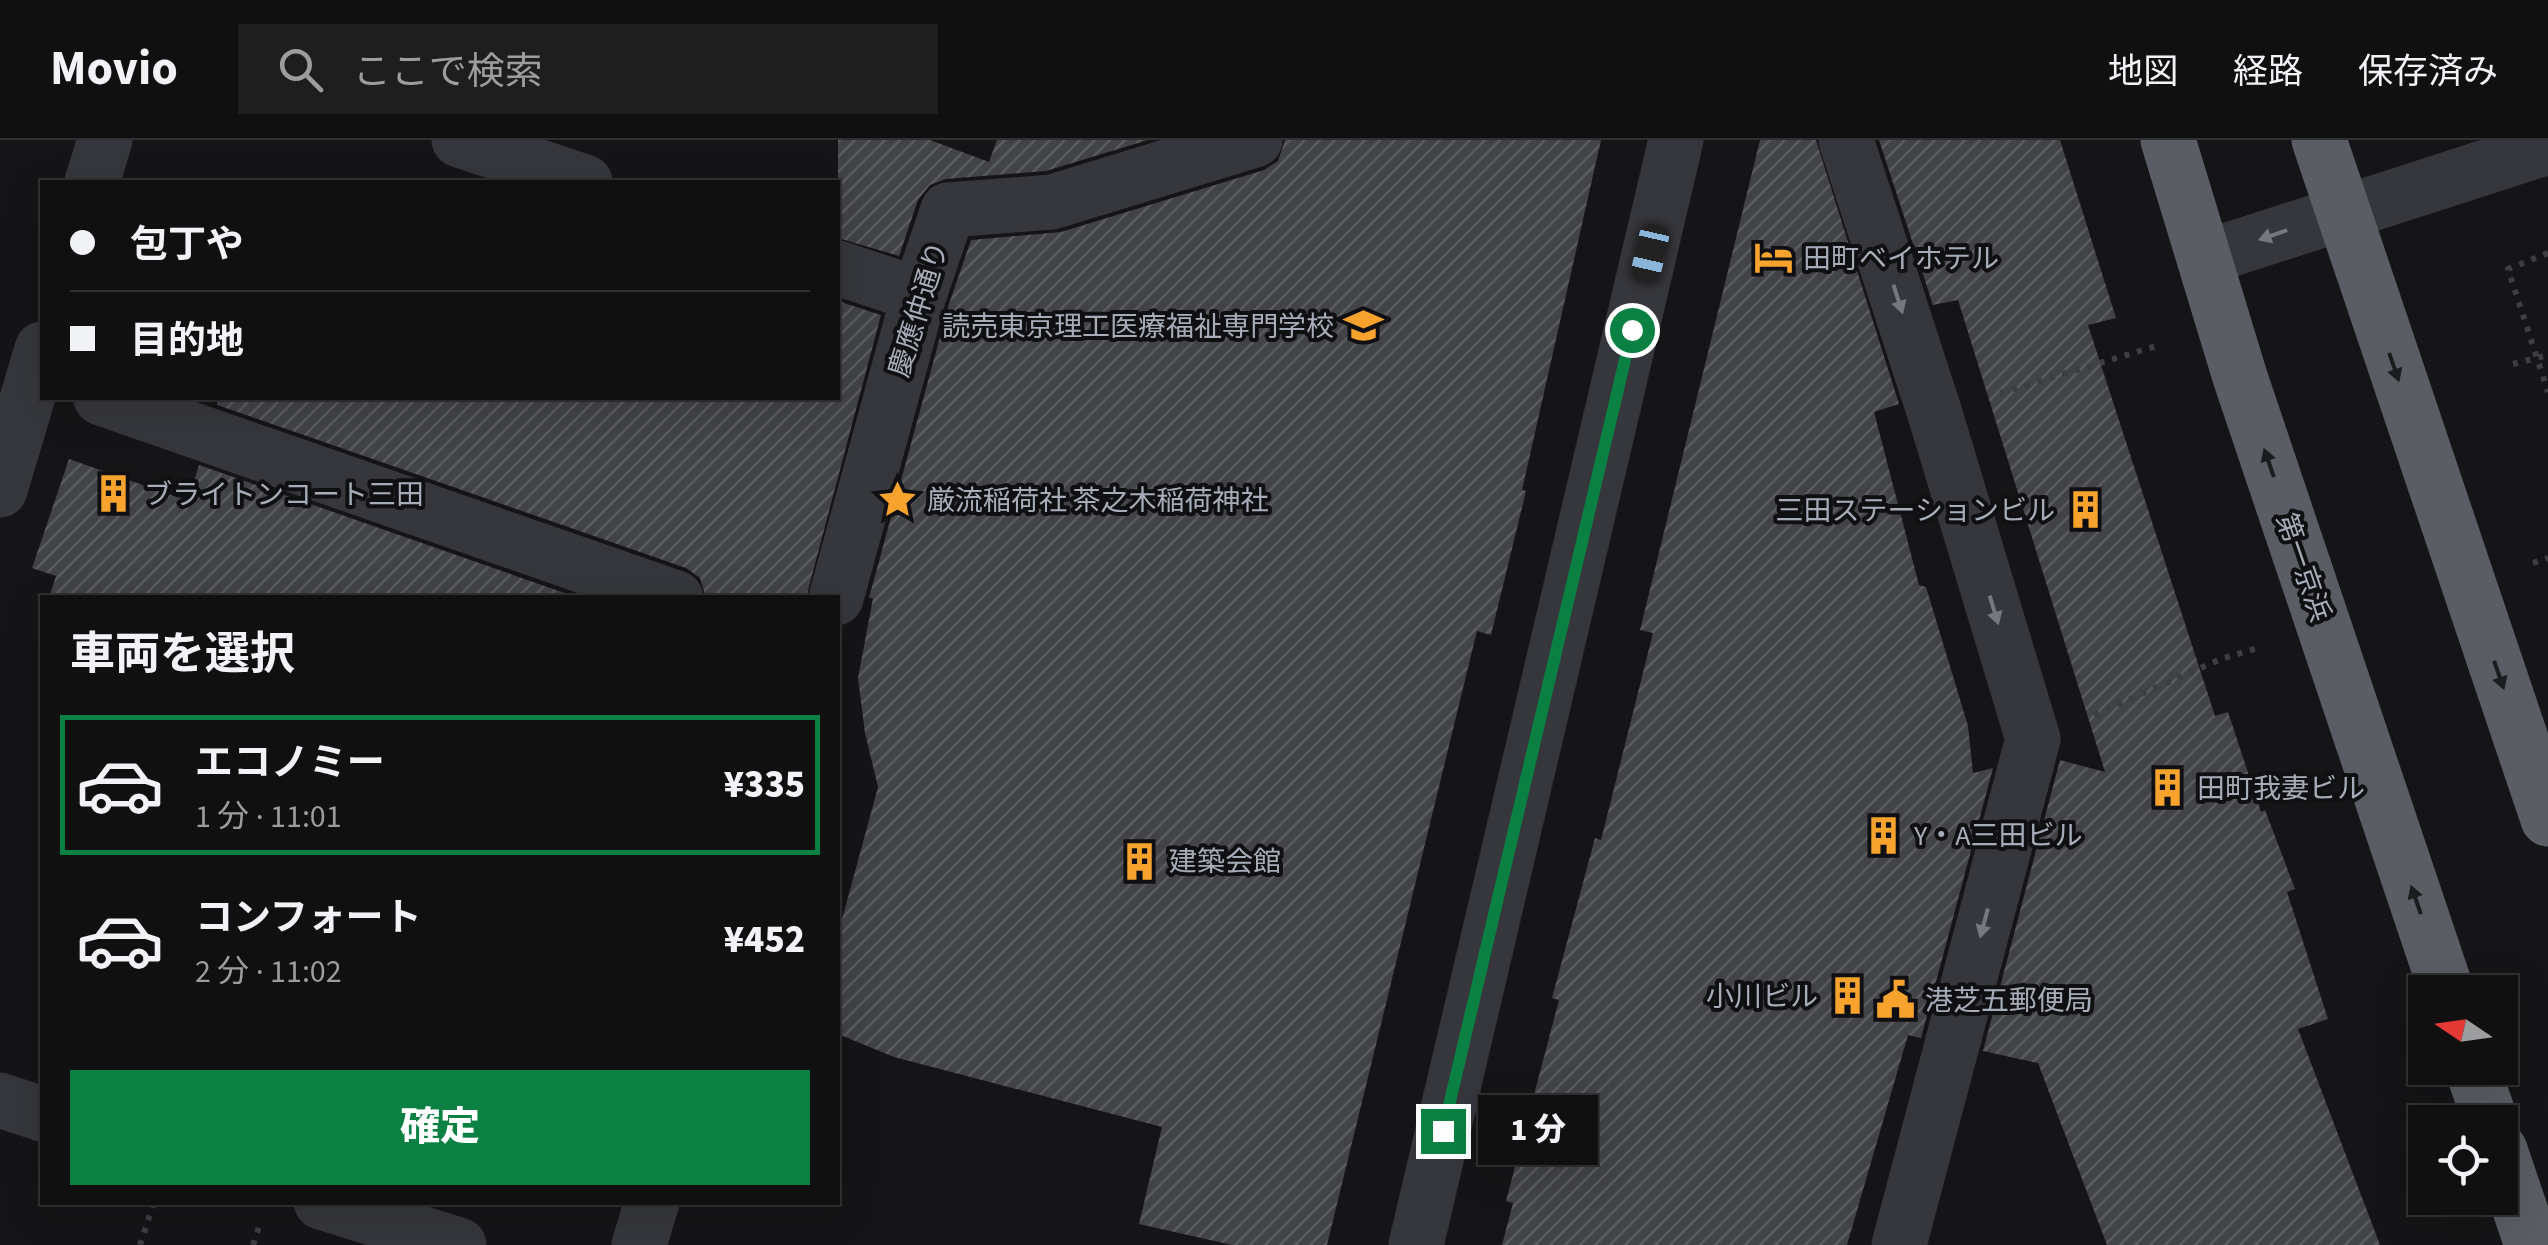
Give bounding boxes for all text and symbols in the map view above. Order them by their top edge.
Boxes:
search box [238,24,938,114]
text: Movio [50,35,178,103]
icon: search [273,42,328,97]
text: ここで検索 [353,45,543,99]
text: 地図 [2108,47,2178,97]
text: 経路 [2233,47,2303,97]
text: 保存済み [2358,47,2498,97]
text: 包丁や [130,218,244,272]
car [1629,221,1671,287]
one-way arrow [2257,228,2287,243]
street label: 慶應仲通り [879,236,959,382]
hotel icon: 田町ベイホテル [1752,237,1794,279]
place label: 田町ベイホテル [1803,239,1999,279]
one-way arrow [1891,285,1906,315]
school or university icon: 読売東京理工医療福祉専門学校 [1343,305,1385,347]
place label: 読売東京理工医療福祉専門学校 [942,307,1334,347]
route start [1610,308,1655,353]
text: 目的地 [130,314,244,368]
one-way arrow [2388,352,2403,382]
one-way arrow [2261,447,2276,477]
building icon: ブライトンコート三田 [93,473,135,515]
place label: ブライトンコート三田 [144,475,424,515]
place icon: 厳流稲荷社 茶之木稲荷神社 [876,479,918,521]
place label: 厳流稲荷社 茶之木稲荷神社 [927,481,1269,521]
building icon: 三田ステーションビル [2064,489,2106,531]
place label: 三田ステーションビル [1776,491,2055,531]
street label: 第一京浜 [2266,508,2340,627]
one-way arrow [1987,595,2002,626]
text: 車両を選択 [70,623,295,687]
one-way arrow [2492,660,2507,690]
text: エコノミー [195,736,385,790]
icon: car [75,740,165,830]
text: ¥335 [724,758,805,812]
building icon: 田町我妻ビル [2146,767,2188,809]
place label: 田町我妻ビル [2197,769,2365,809]
text: 1 分 · 11:01 [195,794,342,840]
building icon: Y・A三田ビル [1863,814,1905,856]
place label: Y・A三田ビル [1913,816,2083,856]
building icon: 建築会館 [1118,840,1160,882]
place label: 建築会館 [1169,842,1281,882]
one-way arrow [2408,885,2423,915]
text: コンフォート [195,891,422,945]
icon: car [75,895,165,985]
one-way arrow [1976,908,1992,939]
text: ¥452 [724,913,805,967]
text: 2 分 · 11:02 [195,949,342,995]
building icon: 小川ビル [1827,975,1869,1017]
north arrow [2408,975,2518,1085]
map controls [2408,975,2518,1215]
place label: 小川ビル [1706,977,1818,1017]
public building icon: 港芝五郵便局 [1874,979,1916,1021]
place label: 港芝五郵便局 [1925,981,2093,1021]
button: 確定 [70,1070,810,1185]
callout: 1 分 [1478,1096,1598,1166]
button: locate [2408,1105,2518,1215]
text: 1 分 [1510,1107,1566,1153]
route end [1421,1109,1466,1154]

